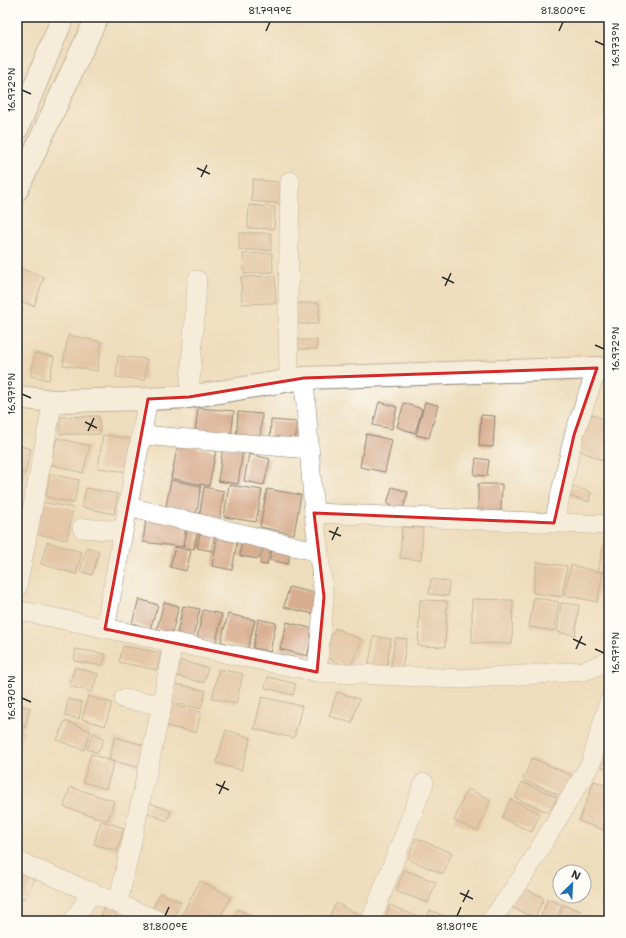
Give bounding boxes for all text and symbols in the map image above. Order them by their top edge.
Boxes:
text: 81.799°E [248,4,292,17]
text: 81.800°E [541,4,585,17]
text: 16.973°N [609,23,622,67]
text: 16.972°N [5,68,18,112]
text: 16.972°N [609,327,622,371]
text: 16.971°N [5,373,18,415]
text: 16.971°N [609,632,622,674]
text: 16.970°N [5,675,18,721]
north arrow [552,864,592,904]
text: N [569,867,583,884]
text: 81.800°E [143,920,187,933]
text: 81.801°E [436,920,478,933]

